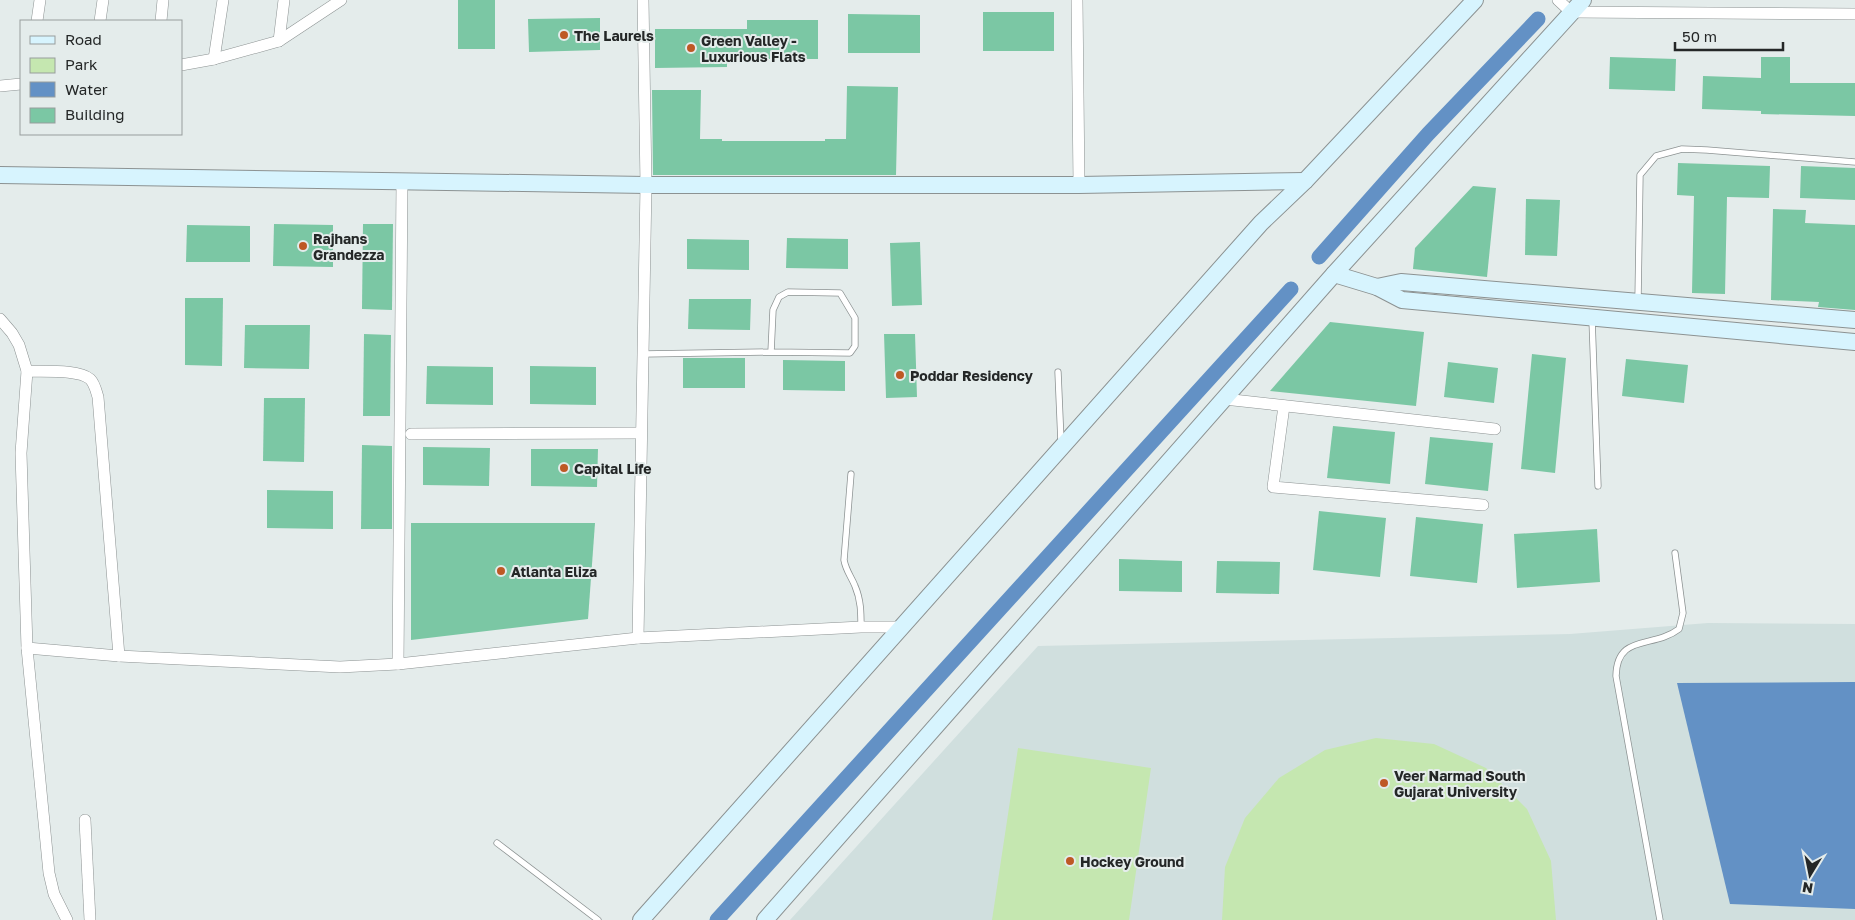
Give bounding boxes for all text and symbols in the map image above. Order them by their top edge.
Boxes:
legend [20,20,182,135]
scale bar [1675,20,1782,52]
place label: The Laurels [574,27,654,44]
text: 50 m [1682,27,1717,45]
marker: The Laurels [558,29,570,41]
text: Road [65,30,102,48]
place label: Green Valley - Luxurious Flats [701,32,806,65]
marker: Green Valley - Luxurious Flats [685,42,697,54]
text: Park [65,55,98,73]
text: Water [65,80,108,98]
text: Building [65,105,125,123]
place label: Rajhans Grandezza [313,230,384,263]
marker: Rajhans Grandezza [297,240,309,252]
place label: Poddar Residency [910,367,1034,384]
marker: Poddar Residency [894,369,906,381]
place label: Capital Life [574,460,652,477]
marker: Capital Life [558,462,570,474]
place label: Atlanta Eliza [511,563,597,580]
marker: Atlanta Eliza [495,565,507,577]
place label: Veer Narmad South Gujarat University [1394,767,1525,800]
marker: Veer Narmad South Gujarat University [1378,777,1390,789]
north arrow [1785,850,1835,900]
place label: Hockey Ground [1080,853,1184,870]
marker: Hockey Ground [1064,855,1076,867]
text: N [1801,879,1814,898]

